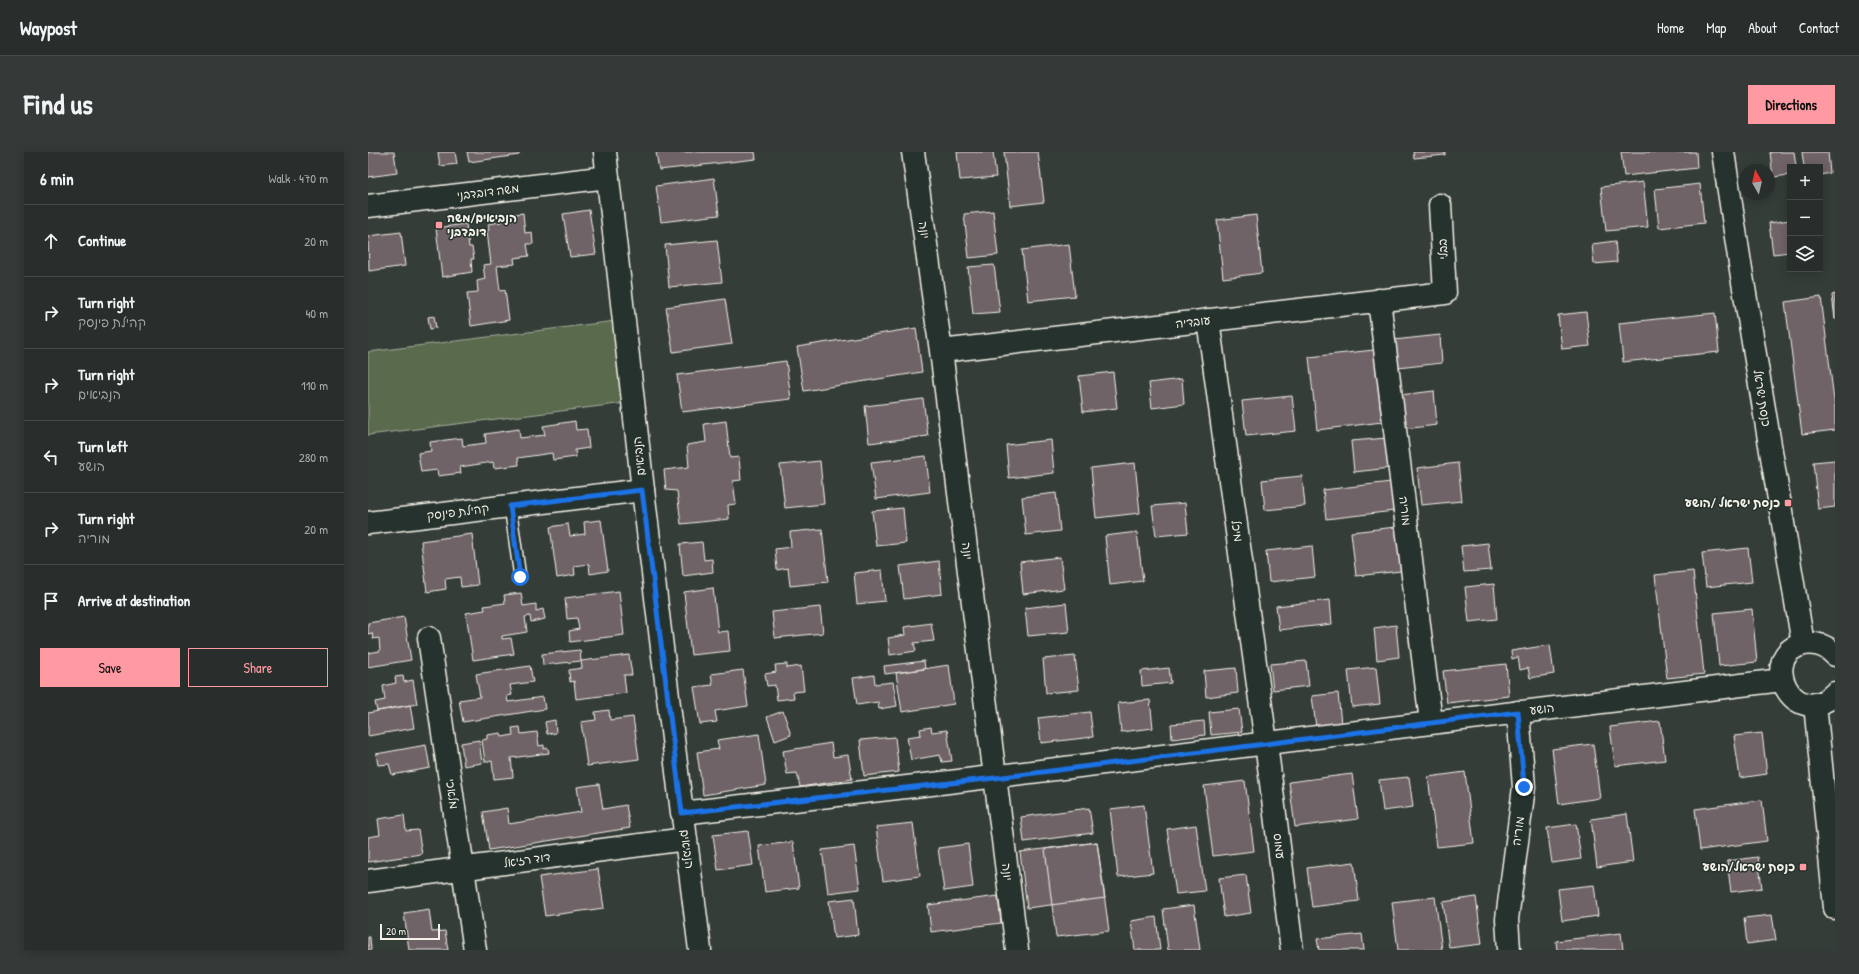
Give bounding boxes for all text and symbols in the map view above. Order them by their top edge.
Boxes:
text: Waypost [20,15,77,41]
text: Home [1657,18,1684,37]
text: Map [1706,18,1726,37]
text: About [1748,18,1777,37]
text: Contact [1799,18,1839,37]
text: Find us [24,85,93,123]
button: Directions [1748,85,1835,124]
north arrow [1739,164,1775,200]
map controls [1787,164,1823,272]
button: + [1787,164,1823,200]
text: 6 min [40,167,74,190]
text: Walk · 470 m [268,169,328,187]
street label: משה דובדבני [456,179,520,204]
button: − [1787,200,1823,236]
place label: הנביאים/משה דובדבני [447,209,517,240]
marker: הנביאים/משה דובדבני [434,220,444,230]
street label: יונה [915,220,934,240]
icon: ahead [40,230,62,252]
text: Continue [78,230,126,251]
text: 20 m [304,232,328,250]
button: layers [1787,236,1823,272]
street label: בבלי [1433,238,1452,260]
text: Turn right [78,292,134,313]
icon: right [40,302,62,324]
text: 40 m [305,304,328,322]
street label: עובדיה [1174,311,1212,332]
text: קהילת פינסק [78,313,146,331]
text: Turn right [78,364,134,385]
street label: כנסת ישראל [1750,368,1775,428]
icon: right [40,374,62,396]
text: 110 m [301,376,328,394]
text: הנביאים [78,385,121,403]
street label: הנביאים [628,435,649,477]
text: Turn left [78,436,128,457]
icon: left [40,446,62,468]
text: 280 m [299,448,328,466]
text: הושע [78,457,105,475]
place label: כנסת ישראל /הושע [1685,494,1780,511]
street label: מוריה [1395,495,1416,527]
marker: כנסת ישראל /הושע [1783,498,1793,508]
street label: קהילת פינסק [426,499,490,524]
text: Turn right [78,508,134,529]
icon: right [40,518,62,540]
street label: מיכל [1228,519,1247,543]
text: 20 m [304,520,328,538]
text: מוריה [78,529,110,547]
street label: יונה [958,541,977,561]
route start [511,568,529,586]
icon: arrive [40,590,62,612]
text: Arrive at destination [78,590,190,611]
button: Save [40,648,180,687]
button: Share [188,648,328,687]
street label: הושע [1529,699,1555,718]
street label: מלאכי [442,778,463,810]
route end [1515,778,1533,796]
street label: מוריה [1507,815,1528,847]
street label: הנביאים [676,828,699,870]
street label: עמוס [1269,832,1290,860]
street label: דוד רזיאל [502,848,552,871]
place label: כנסת ישראל/הושע [1703,858,1795,875]
street label: יונה [998,862,1017,882]
marker: כנסת ישראל/הושע [1798,862,1808,872]
scale bar [380,922,440,941]
text: 20 m [386,924,406,938]

